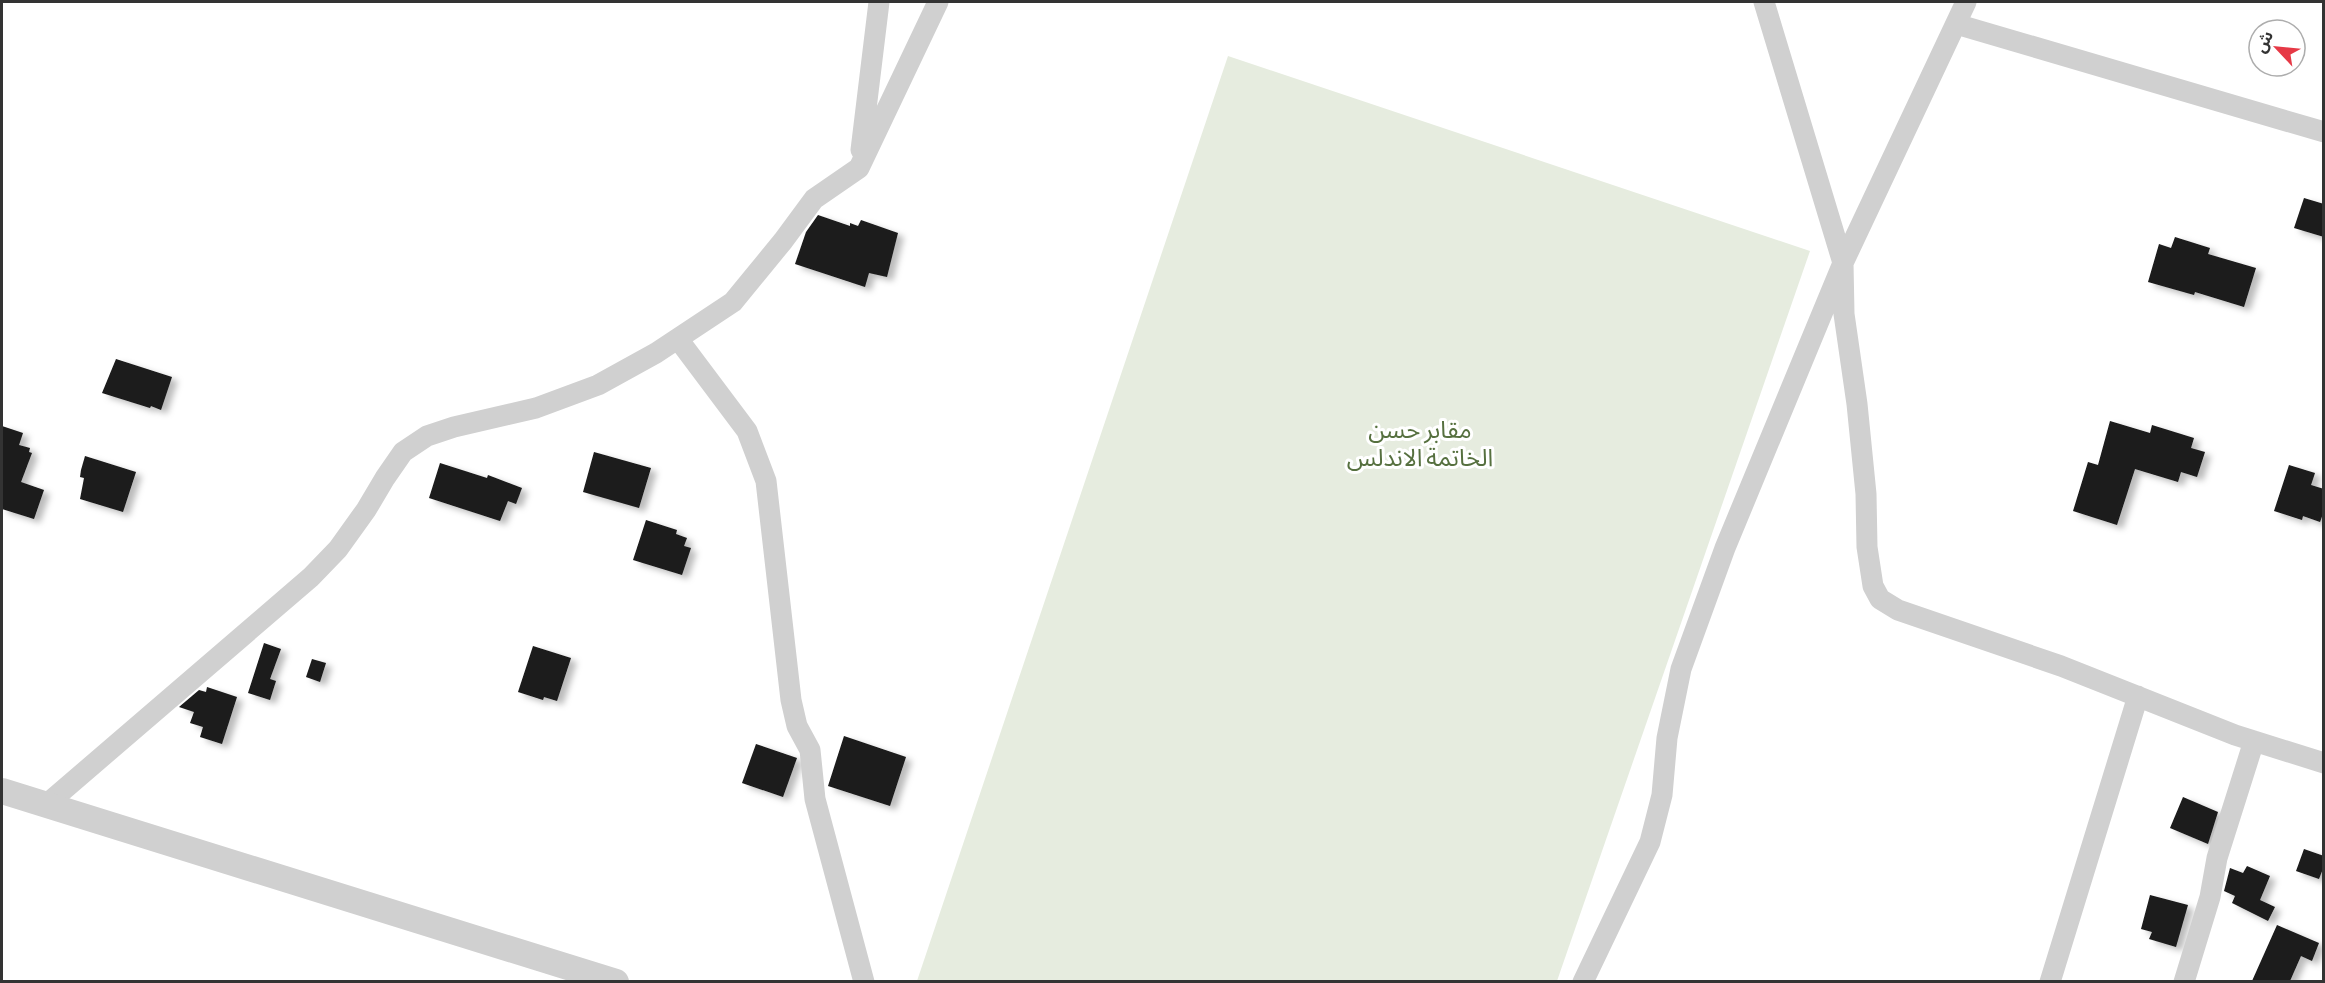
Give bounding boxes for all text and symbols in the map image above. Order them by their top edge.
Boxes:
north arrow [2247,18,2307,78]
text: ش [2252,28,2277,56]
park label: مقابر حسن الخاتمة الاندلس [1347,419,1493,471]

